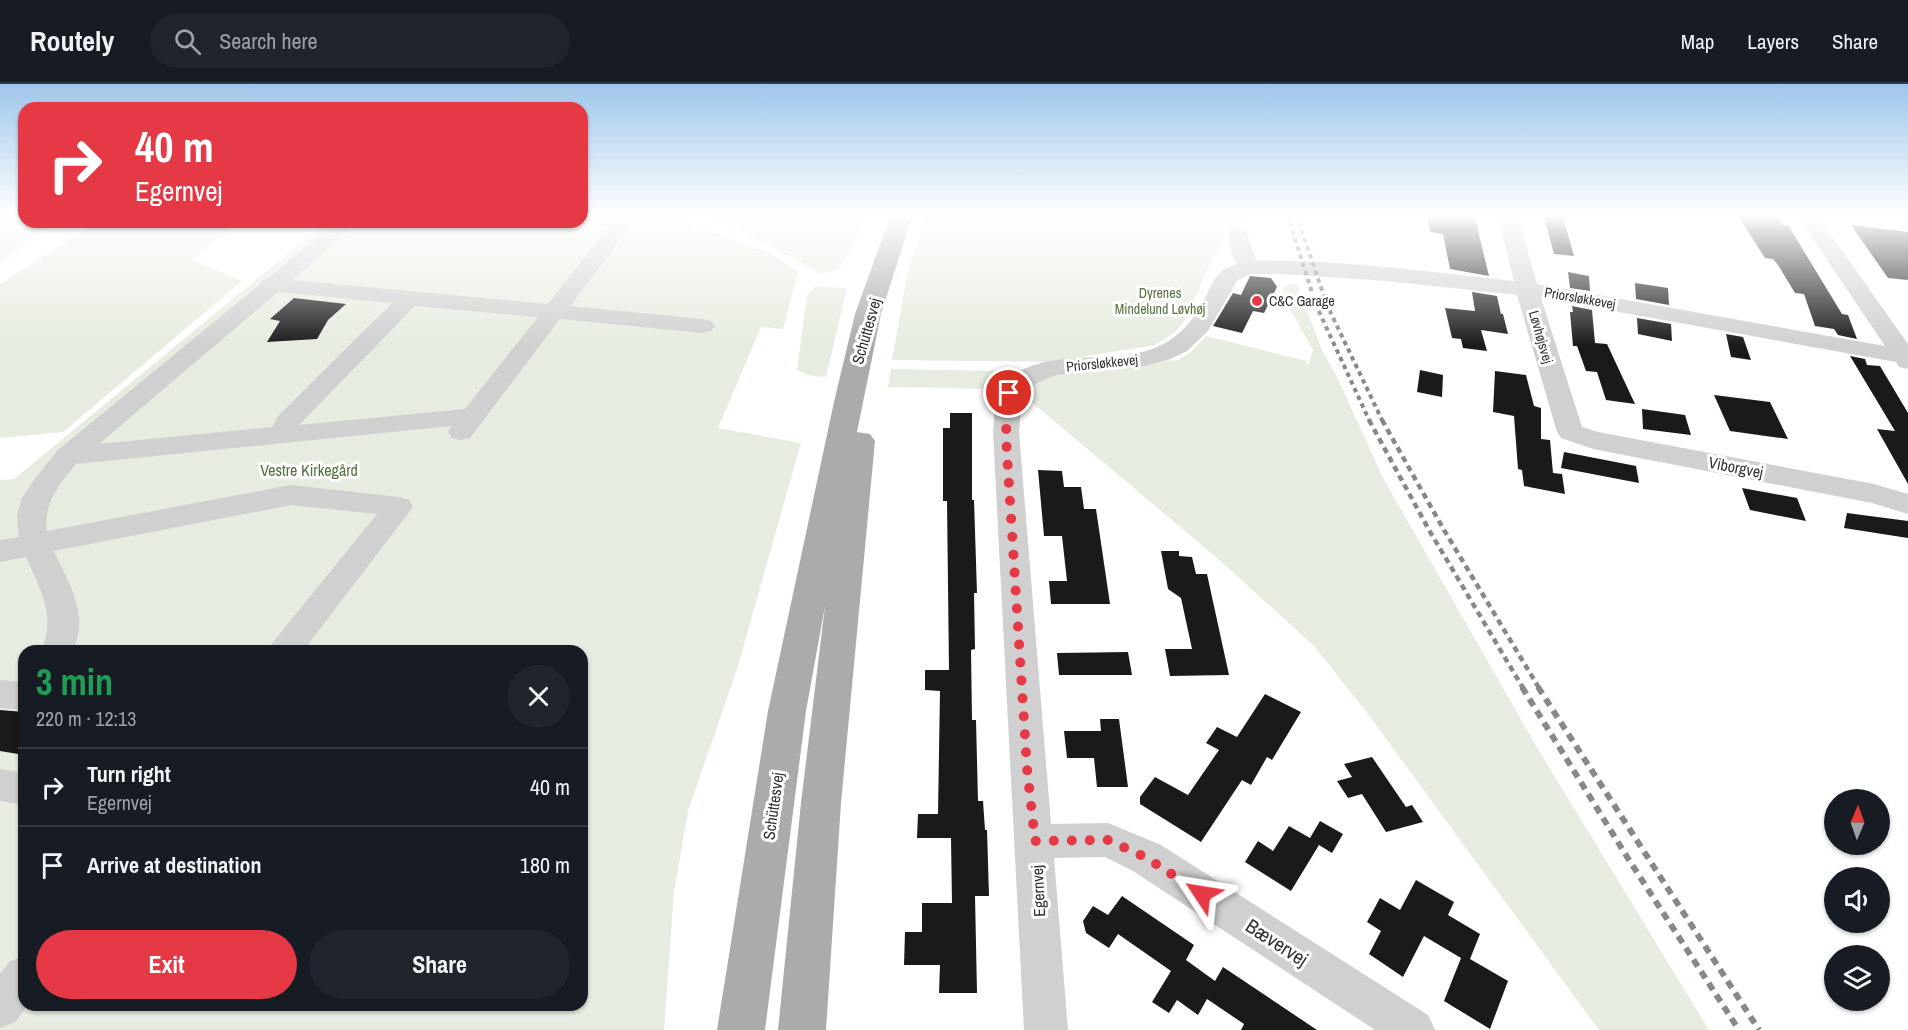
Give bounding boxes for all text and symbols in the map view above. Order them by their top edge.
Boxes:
search box [150,14,570,68]
text: Routely [30,22,114,60]
icon: search [171,25,204,58]
text: Search here [219,26,317,56]
text: Map [1681,27,1714,56]
text: Layers [1747,27,1799,56]
text: Share [1832,27,1878,56]
text: 40 m [135,119,214,175]
icon: right [36,126,114,204]
text: Egernvej [135,173,222,209]
street label: Priorsløkkevej [1543,283,1617,313]
park label: Dyrenes Mindelund Løvhøj [1115,284,1205,318]
place label: C&C Garage [1269,292,1335,310]
marker: C&C Garage [1250,294,1264,308]
street label: Schüttesvej [846,295,886,367]
street label: Løvhøjsvej [1525,308,1557,366]
street label: Priorsløkkevej [1065,350,1139,376]
pin [983,367,1034,418]
icon: arrive [992,376,1025,409]
street label: Viborgvej [1707,451,1765,483]
park label: Vestre Kirkegård [260,459,358,481]
text: 3 min [36,658,113,706]
button: close [507,665,570,728]
text: 220 m · 12:13 [36,705,136,732]
text: Turn right [87,759,171,789]
icon: right [36,771,69,804]
street label: Schüttesvej [757,771,789,841]
text: 40 m [530,772,570,802]
text: Egernvej [87,789,152,816]
north arrow [1824,789,1890,855]
map controls [1824,789,1890,1011]
icon: arrive [36,849,69,882]
text: Arrive at destination [87,850,261,880]
text: 180 m [520,850,570,880]
position arrow [1170,862,1234,926]
street label: Egernvej [1026,864,1050,917]
button: sound [1824,867,1890,933]
street label: Bævervej [1241,912,1313,972]
button: Exit [36,930,297,999]
button: Share [309,930,570,999]
button: layers [1824,945,1890,1011]

